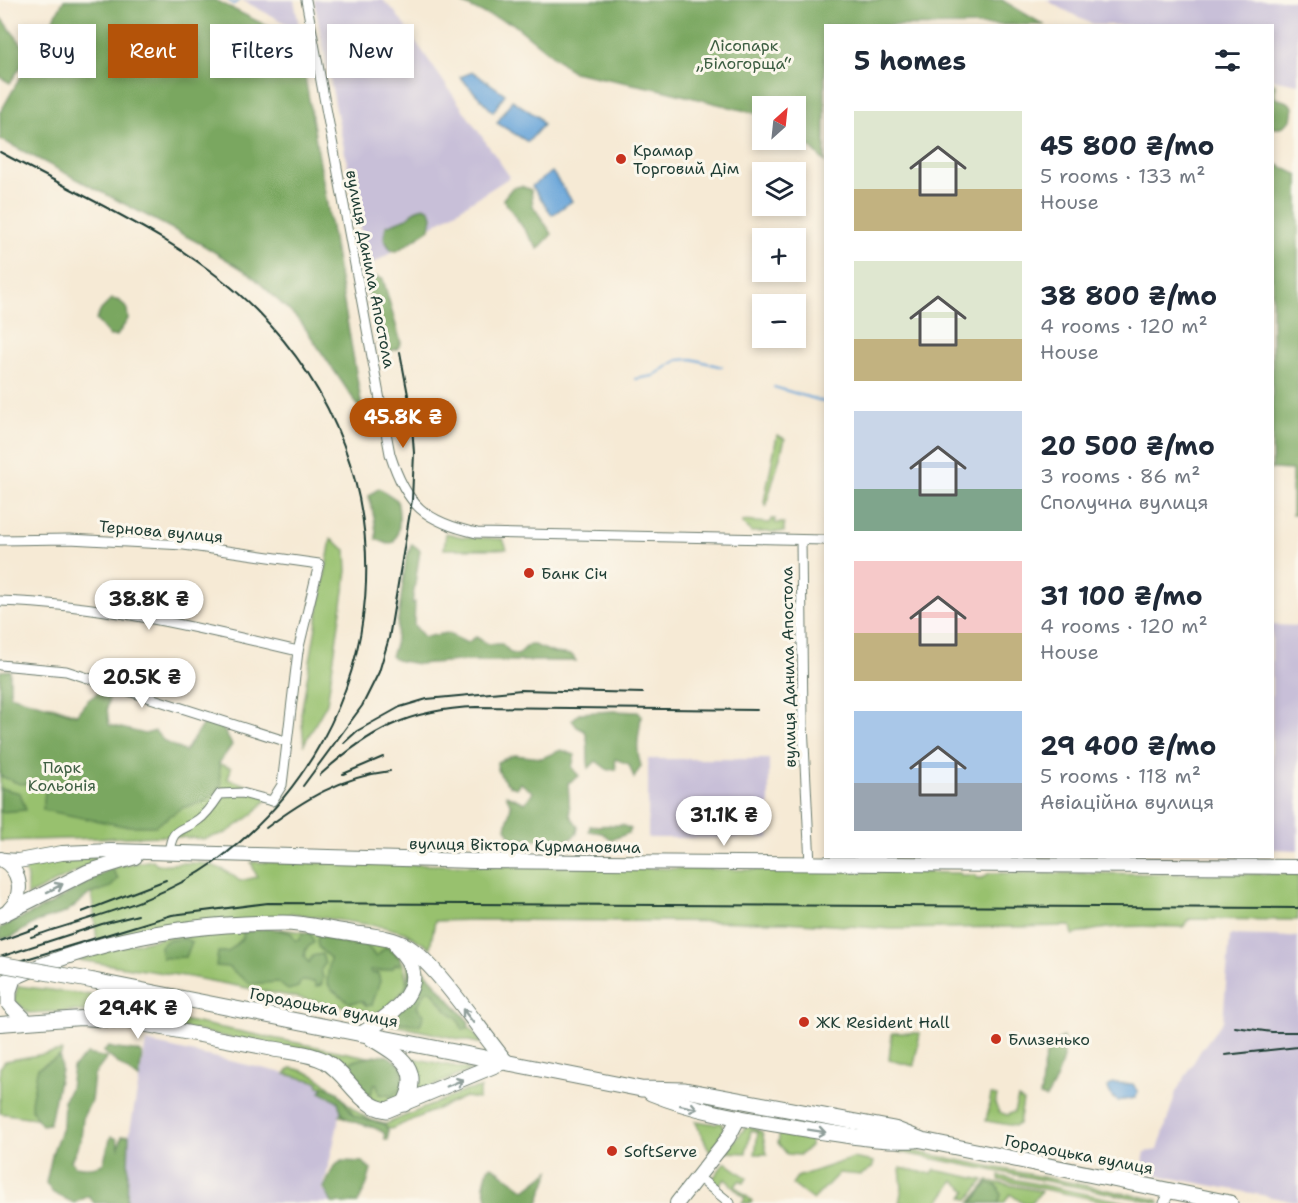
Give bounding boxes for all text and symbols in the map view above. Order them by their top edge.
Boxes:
chip: Buy [18,24,96,78]
chip: Rent [108,24,198,78]
chip: Filters [210,24,315,78]
chip: New [327,24,414,78]
park label: Лісопарк „Білогорща“ [695,35,792,74]
text: 5 homes [854,43,966,78]
icon: filters [1211,44,1244,77]
north arrow [752,96,806,150]
map controls [752,96,806,348]
text: 45 800 ₴/mo [1040,128,1215,163]
icon: home [902,135,974,207]
place label: Крамар Торговий Дім [633,140,739,179]
marker: Крамар Торговий Дім [614,152,628,166]
button: layers [752,162,806,216]
text: 5 rooms · 133 m² [1040,163,1205,189]
street label: вулиця Данила Апостола [341,168,400,370]
text: House [1040,189,1099,215]
button: + [752,228,806,282]
text: 38 800 ₴/mo [1040,278,1217,313]
icon: home [902,285,974,357]
button: − [752,294,806,348]
text: 4 rooms · 120 m² [1040,313,1208,339]
text: House [1040,339,1099,365]
pin: 45.8K ₴ [348,398,458,449]
text: 45.8K ₴ [364,404,442,430]
text: 20 500 ₴/mo [1040,428,1215,463]
icon: home [902,435,974,507]
text: 3 rooms · 86 m² [1040,463,1200,489]
text: Сполучна вулиця [1040,489,1208,515]
street label: Тернова вулиця [98,516,224,547]
place label: Банк Січ [541,563,607,584]
marker: Банк Січ [522,566,536,580]
street label: вулиця Данила Апостола [776,566,801,768]
text: 31 100 ₴/mo [1040,578,1203,613]
pin: 38.8K ₴ [94,580,204,631]
icon: home [902,585,974,657]
text: 38.8K ₴ [109,586,189,612]
text: 4 rooms · 120 m² [1040,613,1208,639]
text: House [1040,639,1099,665]
pin: 20.5K ₴ [87,658,197,709]
text: 20.5K ₴ [103,664,181,690]
text: 29 400 ₴/mo [1040,728,1216,763]
icon: home [902,735,974,807]
park label: Парк Кольонія [28,757,96,796]
text: 5 rooms · 118 m² [1040,763,1201,789]
text: Авіаційна вулиця [1040,789,1214,815]
pin: 31.1K ₴ [669,796,779,847]
text: 31.1K ₴ [690,802,758,828]
street label: вулиця Віктора Курмановича [409,833,641,858]
one-way arrow [46,882,64,894]
street label: Городоцька вулиця [248,983,400,1032]
pin: 29.4K ₴ [83,989,193,1040]
text: 29.4K ₴ [98,995,178,1021]
one-way arrow [462,1008,475,1024]
place label: ЖК Resident Hall [816,1012,950,1033]
marker: ЖК Resident Hall [797,1015,811,1029]
place label: Близенько [1008,1029,1090,1050]
marker: Близенько [989,1032,1003,1046]
one-way arrow [445,1077,463,1088]
one-way arrow [679,1101,698,1113]
one-way arrow [807,1125,827,1136]
street label: Городоцька вулиця [1003,1130,1155,1179]
place label: SoftServe [624,1141,697,1162]
marker: SoftServe [605,1144,619,1158]

